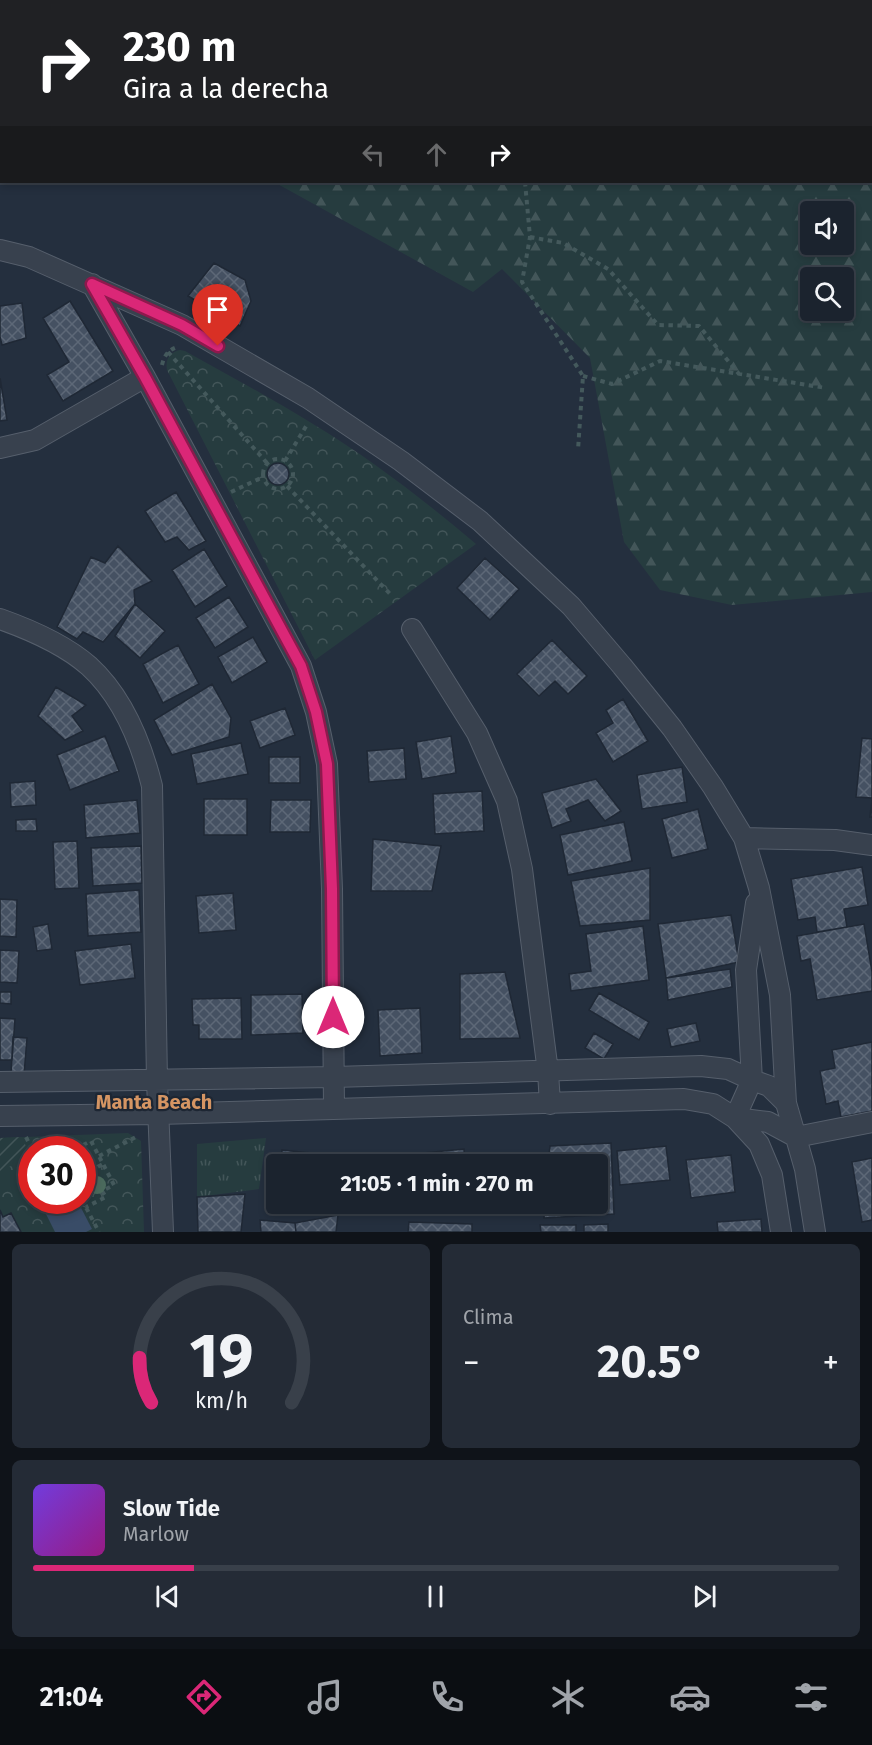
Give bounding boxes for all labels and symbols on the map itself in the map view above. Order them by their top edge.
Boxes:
pin [192,284,243,346]
position arrow [301,985,365,1049]
district label: Manta Beach [96,1090,212,1114]
speed limit sign: 30 [18,1136,96,1214]

